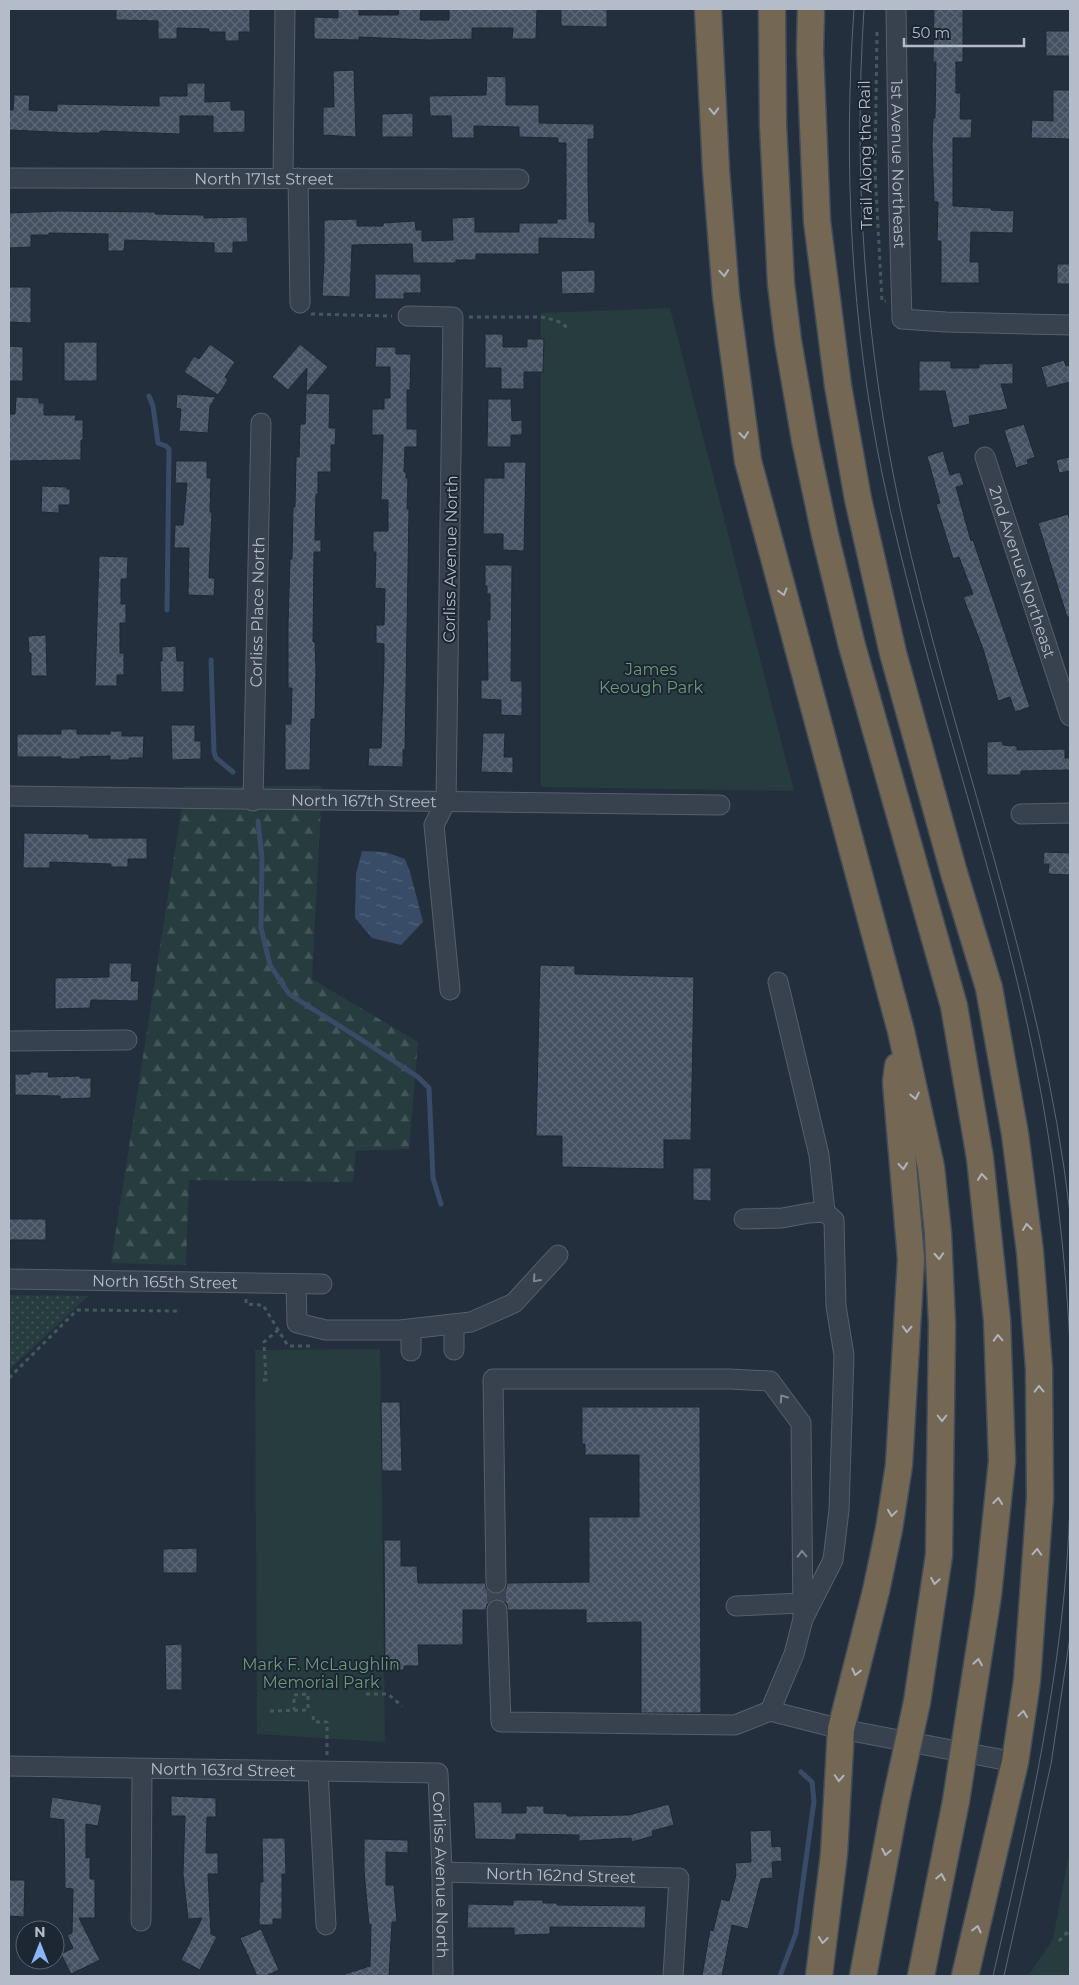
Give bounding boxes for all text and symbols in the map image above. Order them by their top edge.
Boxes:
scale bar [904,15,1024,47]
text: 50 m [912,23,950,42]
street label: 1st Avenue Northeast [887,79,909,249]
street label: Trail Along the Rail [855,80,876,230]
one-way arrow [708,108,719,116]
street label: North 171st Street [194,169,334,189]
one-way arrow [719,270,730,278]
one-way arrow [739,430,749,439]
street label: Corliss Avenue North [440,475,461,643]
street label: 2nd Avenue Northeast [985,484,1059,661]
street label: Corliss Place North [246,536,269,688]
one-way arrow [777,588,787,596]
park label: James Keough Park [599,660,703,697]
street label: North 167th Street [291,791,437,811]
one-way arrow [909,1091,920,1100]
one-way arrow [898,1163,909,1171]
one-way arrow [976,1172,987,1180]
one-way arrow [1022,1223,1033,1231]
one-way arrow [933,1252,944,1260]
street label: North 165th Street [92,1271,239,1293]
one-way arrow [533,1274,542,1283]
one-way arrow [902,1325,913,1333]
one-way arrow [993,1334,1003,1342]
one-way arrow [1034,1385,1044,1393]
one-way arrow [780,1394,789,1404]
one-way arrow [937,1415,947,1423]
one-way arrow [992,1496,1003,1504]
one-way arrow [887,1509,897,1518]
one-way arrow [1032,1548,1043,1556]
one-way arrow [797,1550,808,1558]
one-way arrow [931,1576,941,1585]
park label: Mark F. McLaughlin Memorial Park [242,1655,400,1692]
one-way arrow [972,1657,982,1666]
one-way arrow [851,1667,861,1675]
one-way arrow [1017,1709,1027,1718]
street label: North 163rd Street [150,1759,296,1781]
one-way arrow [834,1774,845,1782]
street label: Corliss Avenue North [429,1791,452,1959]
one-way arrow [882,1848,892,1856]
street label: North 162nd Street [486,1864,637,1887]
one-way arrow [935,1873,946,1881]
north arrow [15,1920,65,1970]
text: N [34,1923,46,1941]
one-way arrow [971,1925,982,1934]
one-way arrow [818,1936,829,1944]

